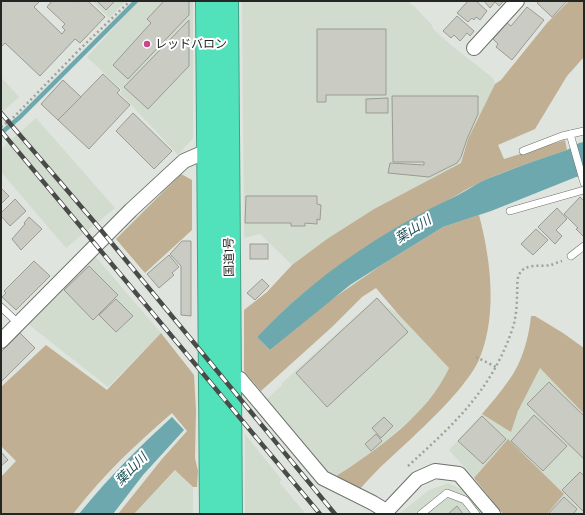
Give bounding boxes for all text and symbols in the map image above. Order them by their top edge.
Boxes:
place label: レッドバロン [155,36,227,52]
marker: レッドバロン [142,39,152,49]
water label: 葉山川 [392,210,436,247]
street label: 国道1号 [221,237,237,277]
water label: 葉山川 [111,448,152,489]

